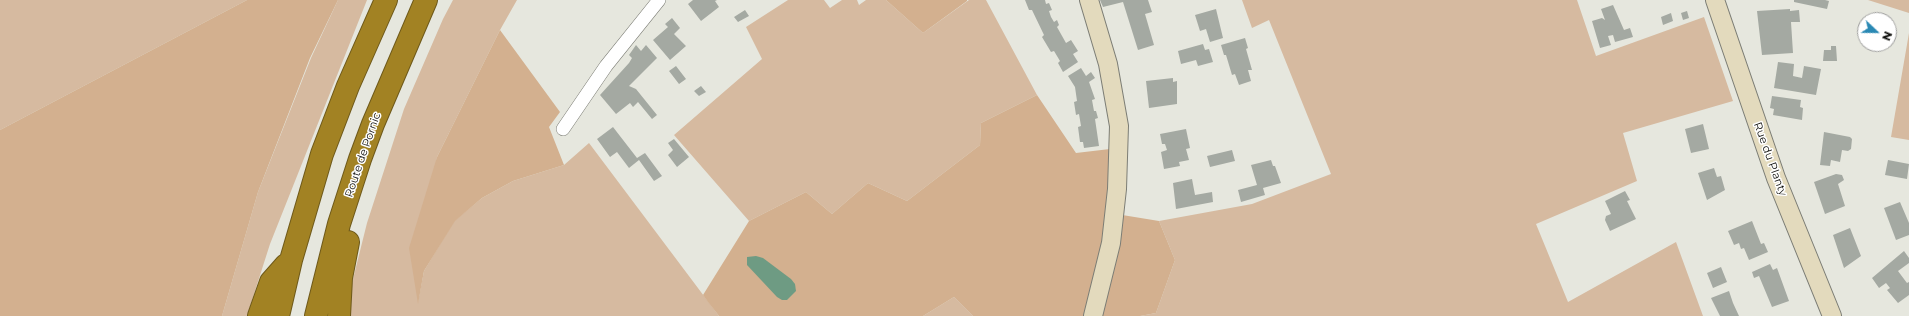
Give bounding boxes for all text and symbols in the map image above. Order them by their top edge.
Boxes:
north arrow [1857,12,1897,52]
text: N [1879,29,1895,43]
street label: Route de Pornic [342,111,384,199]
street label: Rue du Planty [1751,120,1789,198]

